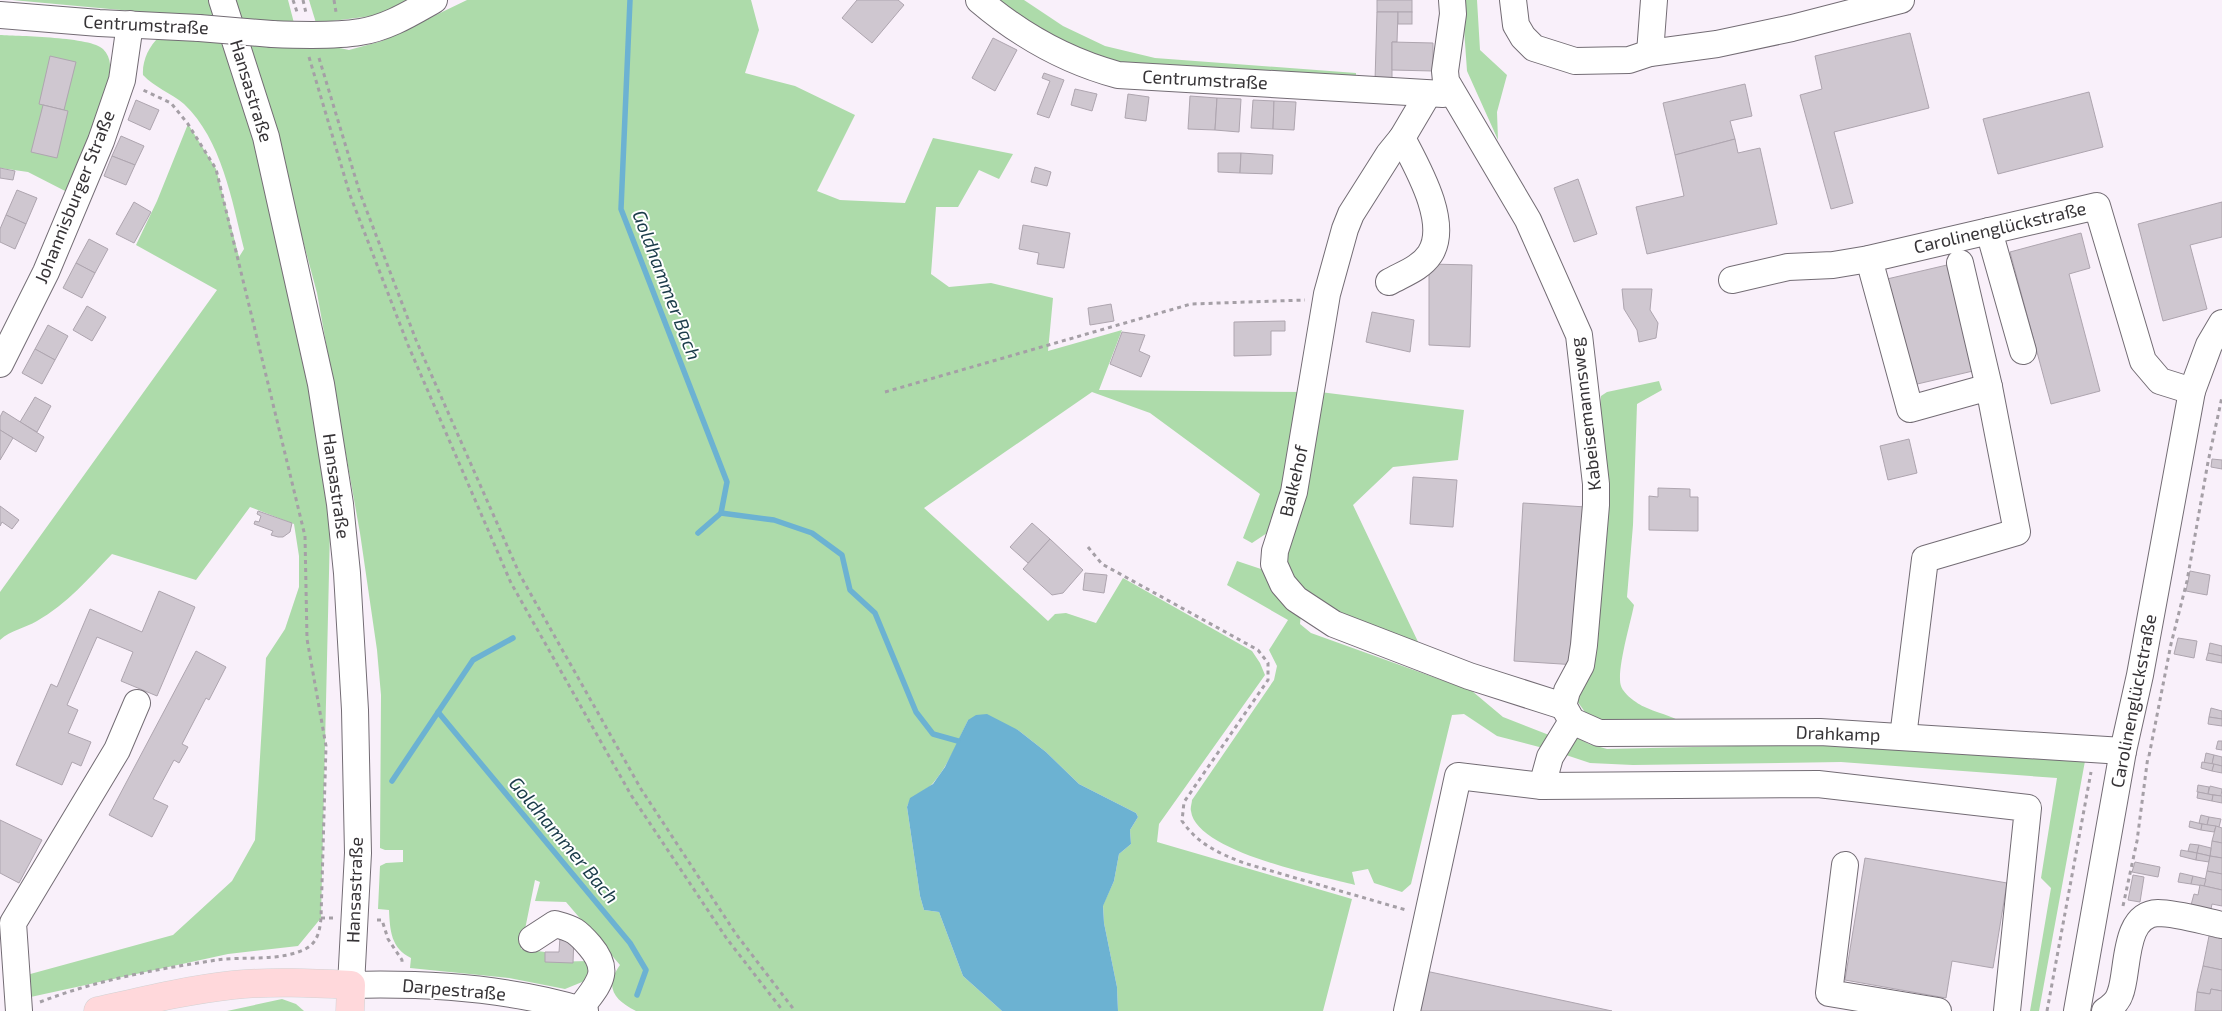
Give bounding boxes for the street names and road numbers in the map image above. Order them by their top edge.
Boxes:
street label: Centrumstraße [83,10,209,38]
street label: Hansastraße [226,37,278,145]
street label: Centrumstraße [1142,65,1268,93]
street label: Johannisburger Straße [29,107,119,287]
street label: Carolinenglückstraße [1911,196,2088,258]
street label: Kabeisemannsweg [1565,336,1605,492]
street label: Hansastraße [319,432,355,540]
street label: Balkehof [1274,442,1312,519]
street label: Carolinenglückstraße [2105,612,2161,789]
street label: Drahkamp [1795,721,1881,745]
street label: Hansastraße [341,836,367,943]
street label: Darpestraße [401,974,507,1004]

